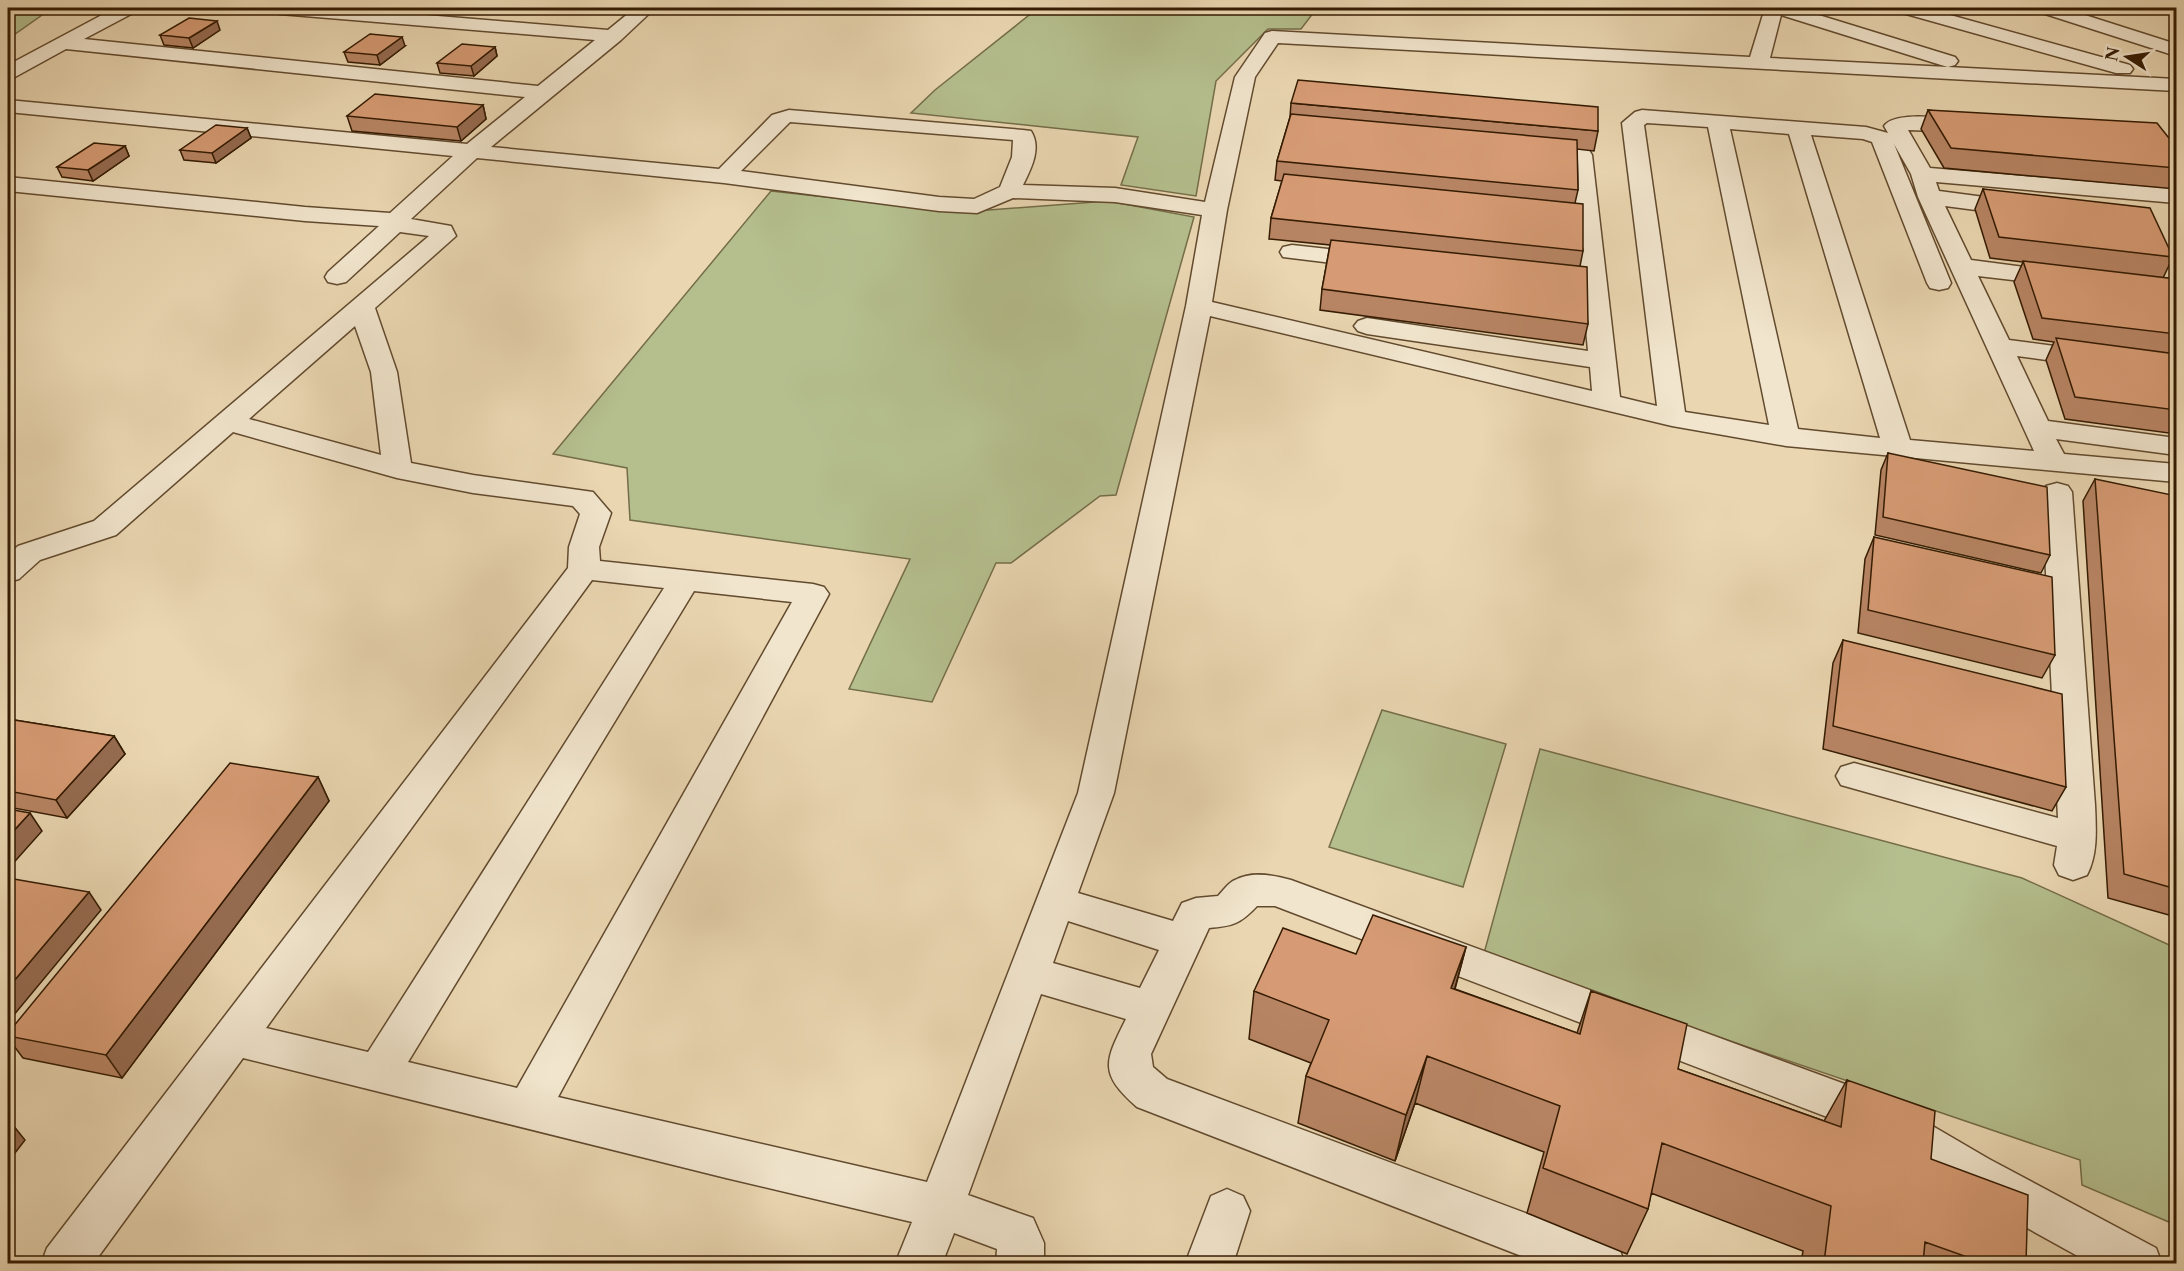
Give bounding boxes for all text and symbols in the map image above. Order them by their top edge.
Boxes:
north arrow [2097,27,2157,87]
text: N [2101,45,2124,63]

